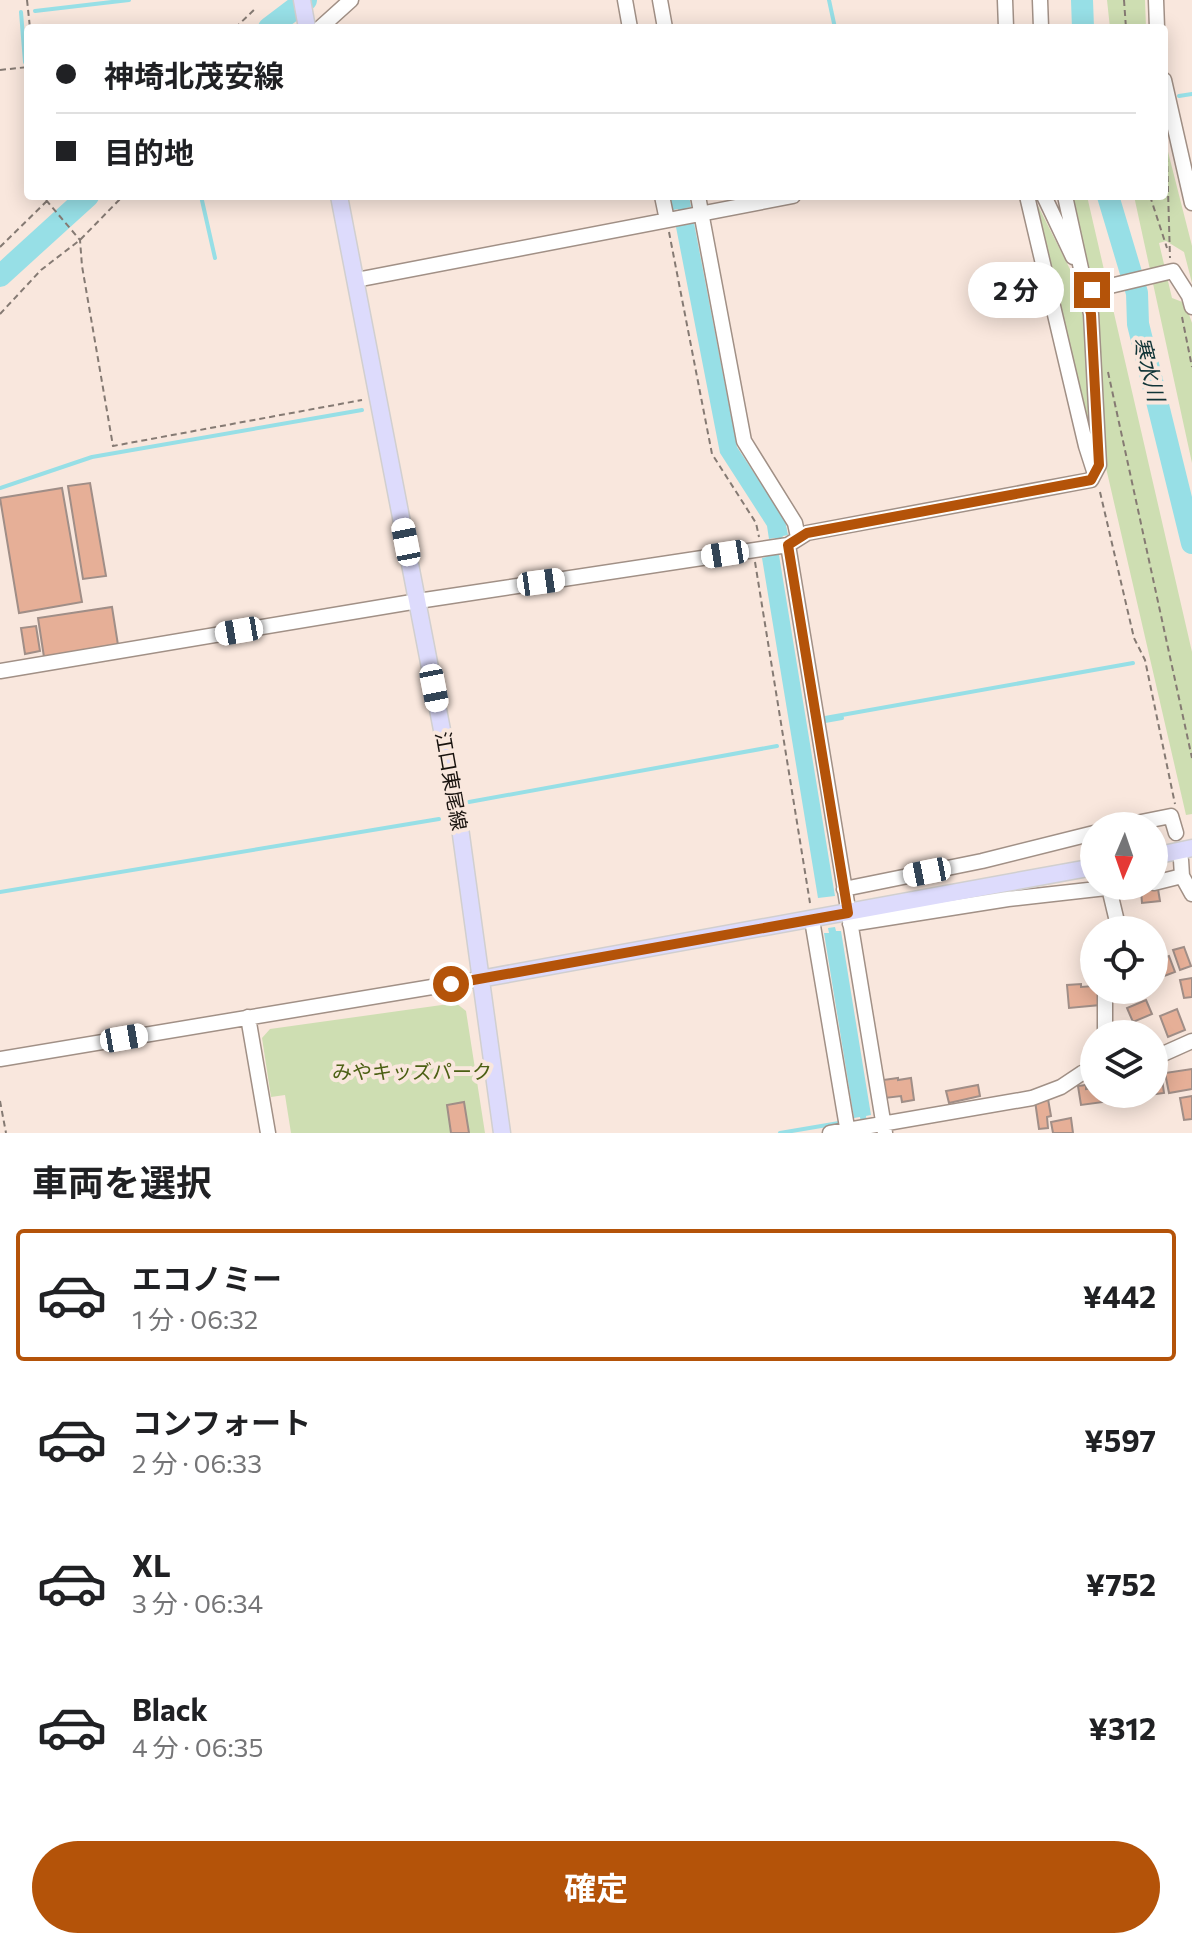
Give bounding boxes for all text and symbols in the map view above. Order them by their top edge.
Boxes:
text: 神埼北茂安線 [104,56,284,93]
text: 目的地 [104,133,194,170]
callout: 2 分 [968,262,1064,318]
route end [1074,272,1110,308]
text: 2 分 [993,274,1039,305]
water label: 寒水川 [1128,334,1171,406]
car [390,516,422,568]
car [699,538,751,570]
car [516,567,566,597]
car [213,615,265,647]
car [418,662,450,714]
street label: 江口東尾線 [431,730,472,832]
north arrow [1080,812,1168,900]
map controls [1080,812,1168,1108]
car [901,856,953,888]
button: locate [1080,916,1168,1004]
route start [433,966,469,1002]
button: layers [1080,1020,1168,1108]
car [98,1022,150,1054]
park label: みやキッズパーク [332,1059,492,1083]
text: 車両を選択 [32,1159,212,1203]
icon: car [36,1259,108,1331]
text: エコノミー [132,1259,282,1296]
text: ¥442 [1083,1277,1156,1314]
text: 1 分 · 06:32 [132,1303,258,1334]
icon: car [36,1403,108,1475]
text: コンフォート [132,1403,311,1440]
text: ¥597 [1084,1421,1156,1458]
text: 2 分 · 06:33 [132,1447,262,1478]
text: XL [132,1546,171,1583]
icon: car [36,1547,108,1619]
text: ¥752 [1086,1565,1156,1602]
text: 3 分 · 06:34 [132,1587,263,1618]
text: Black [132,1690,208,1727]
icon: car [36,1691,108,1763]
text: ¥312 [1089,1709,1156,1746]
text: 4 分 · 06:35 [132,1731,263,1762]
button: 確定 [32,1841,1160,1933]

